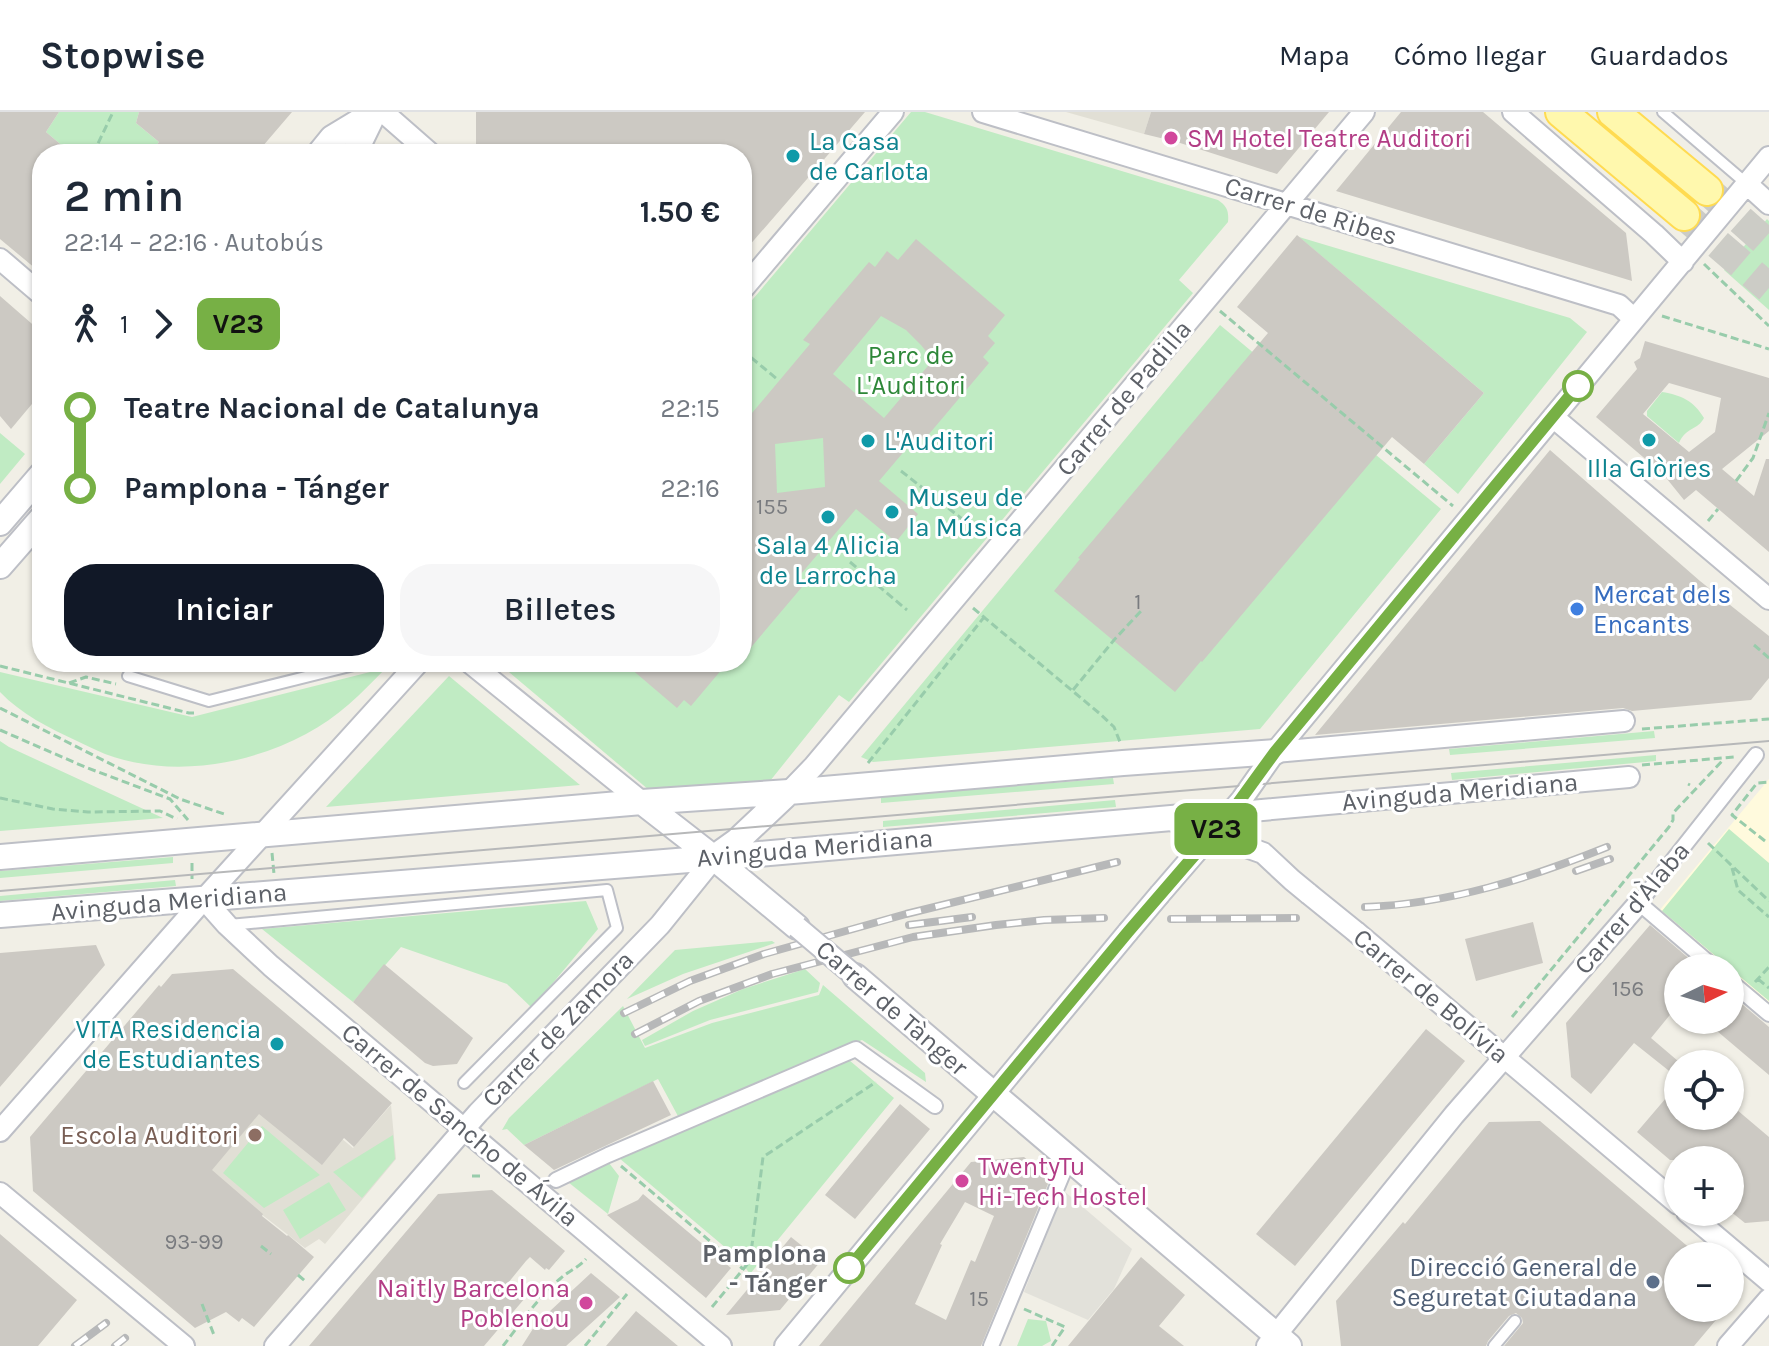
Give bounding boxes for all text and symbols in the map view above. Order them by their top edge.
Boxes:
text: Stopwise [40,33,205,78]
text: Mapa [1279,39,1350,72]
text: Cómo llegar [1394,39,1546,72]
text: Guardados [1590,39,1729,72]
place label: SM Hotel Teatre Auditori [1187,123,1471,154]
place label: La Casa de Carlota [809,126,929,187]
marker: SM Hotel Teatre Auditori [1162,129,1180,147]
marker: La Casa de Carlota [784,147,802,165]
street label: Carrer de Ribes [1221,170,1401,252]
text: 2 min [64,171,184,222]
text: 1.50 € [640,194,720,230]
text: 22:14 – 22:16 · Autobús [64,227,324,258]
icon: walk [64,302,108,346]
icon: forward [141,302,185,346]
text: V23 [213,307,264,340]
text: 1 [120,309,129,340]
street label: Carrer de Padilla [1050,314,1198,482]
park label: Parc de L'Auditori [856,340,966,401]
unlabelled marker [1563,371,1593,401]
text: Teatre Nacional de Catalunya [124,390,540,426]
text: 22:15 [661,393,720,424]
place label: L'Auditori [884,426,995,457]
marker: Illa Glòries [1640,431,1658,449]
marker: L'Auditori [859,432,877,450]
place label: Illa Glòries [1587,453,1711,484]
text: Pamplona - Tánger [124,470,389,506]
text: 22:16 [660,473,720,504]
place label: Museu de la Música [908,482,1023,543]
house number: 155 [756,494,788,520]
marker: Museu de la Música [883,503,901,521]
marker: Sala 4 Alicia de Larrocha [819,508,837,526]
place label: Sala 4 Alicia de Larrocha [756,530,900,591]
button: Iniciar [64,564,384,656]
button: Billetes [400,564,720,656]
place label: Mercat dels Encants [1593,579,1731,640]
house number: 1 [1134,589,1142,615]
marker: Mercat dels Encants [1568,600,1586,618]
street label: Avinguda Meridiana [1341,766,1579,818]
line badge: V23 [1170,803,1262,855]
text: V23 [1190,812,1242,845]
street label: Avinguda Meridiana [696,822,934,874]
street label: Carrer d'Àlaba [1567,835,1696,980]
street label: Avinguda Meridiana [50,876,288,928]
street label: Carrer de Bolívia [1347,922,1515,1070]
street label: Carrer de Tànger [810,934,975,1083]
street label: Carrer de Zamora [476,945,640,1113]
north arrow [1664,954,1744,1034]
map controls [1664,954,1744,1322]
house number: 156 [1612,976,1644,1002]
place label: VITA Residencia de Estudiantes [75,1014,261,1075]
street label: Carrer de Sancho de Ávila [335,1016,585,1233]
marker: VITA Residencia de Estudiantes [268,1035,286,1053]
button: locate [1664,1050,1744,1130]
place label: Escola Auditori [60,1120,239,1151]
marker: Escola Auditori [246,1126,264,1144]
button: + [1664,1146,1744,1226]
place label: TwentyTu Hi-Tech Hostel [978,1151,1148,1212]
marker: TwentyTu Hi-Tech Hostel [953,1172,971,1190]
house number: 93-99 [165,1229,223,1255]
place label: Pamplona - Tánger [702,1238,828,1299]
button: − [1664,1242,1744,1322]
place label: Direcció General de Seguretat Ciutadana [1391,1252,1637,1313]
marker: Pamplona - Tánger [834,1253,864,1283]
place label: Naitly Barcelona Poblenou [377,1273,570,1334]
marker: Direcció General de Seguretat Ciutadana [1644,1273,1662,1291]
house number: 15 [969,1286,989,1312]
marker: Naitly Barcelona Poblenou [577,1294,595,1312]

